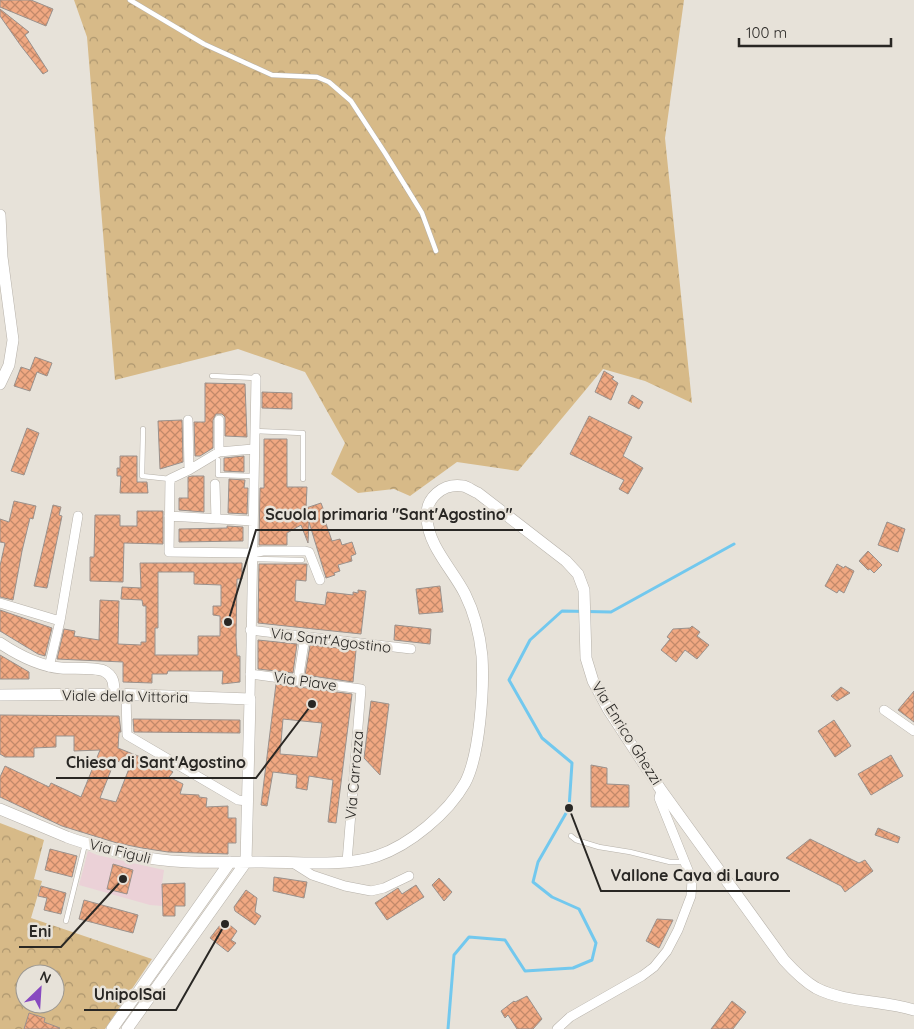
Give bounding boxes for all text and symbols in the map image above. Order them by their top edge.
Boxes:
scale bar [739,15,892,47]
text: 100 m [746,23,787,42]
callout: Scuola primaria "Sant'Agostino" [256,499,523,530]
text: Scuola primaria "Sant'Agostino" [265,504,513,524]
street label: Via Sant'Agostino [270,623,392,657]
street label: Via Piave [272,667,338,695]
street label: Via Enrico Ghezzi [588,678,666,788]
street label: Viale della Vittoria [62,685,188,707]
street label: Via Carrozza [341,730,367,820]
callout: Chiesa di Sant'Agostino [56,747,256,778]
text: Chiesa di Sant'Agostino [66,752,246,772]
street label: Via Figuli [87,834,153,868]
callout: Vallone Cava di Lauro [601,860,790,891]
text: Vallone Cava di Lauro [610,865,780,885]
callout: Eni [19,916,61,947]
text: Eni [29,921,51,941]
north arrow [15,964,65,1014]
text: N [37,967,54,988]
callout: UnipolSai [84,979,176,1010]
text: UnipolSai [94,984,166,1004]

